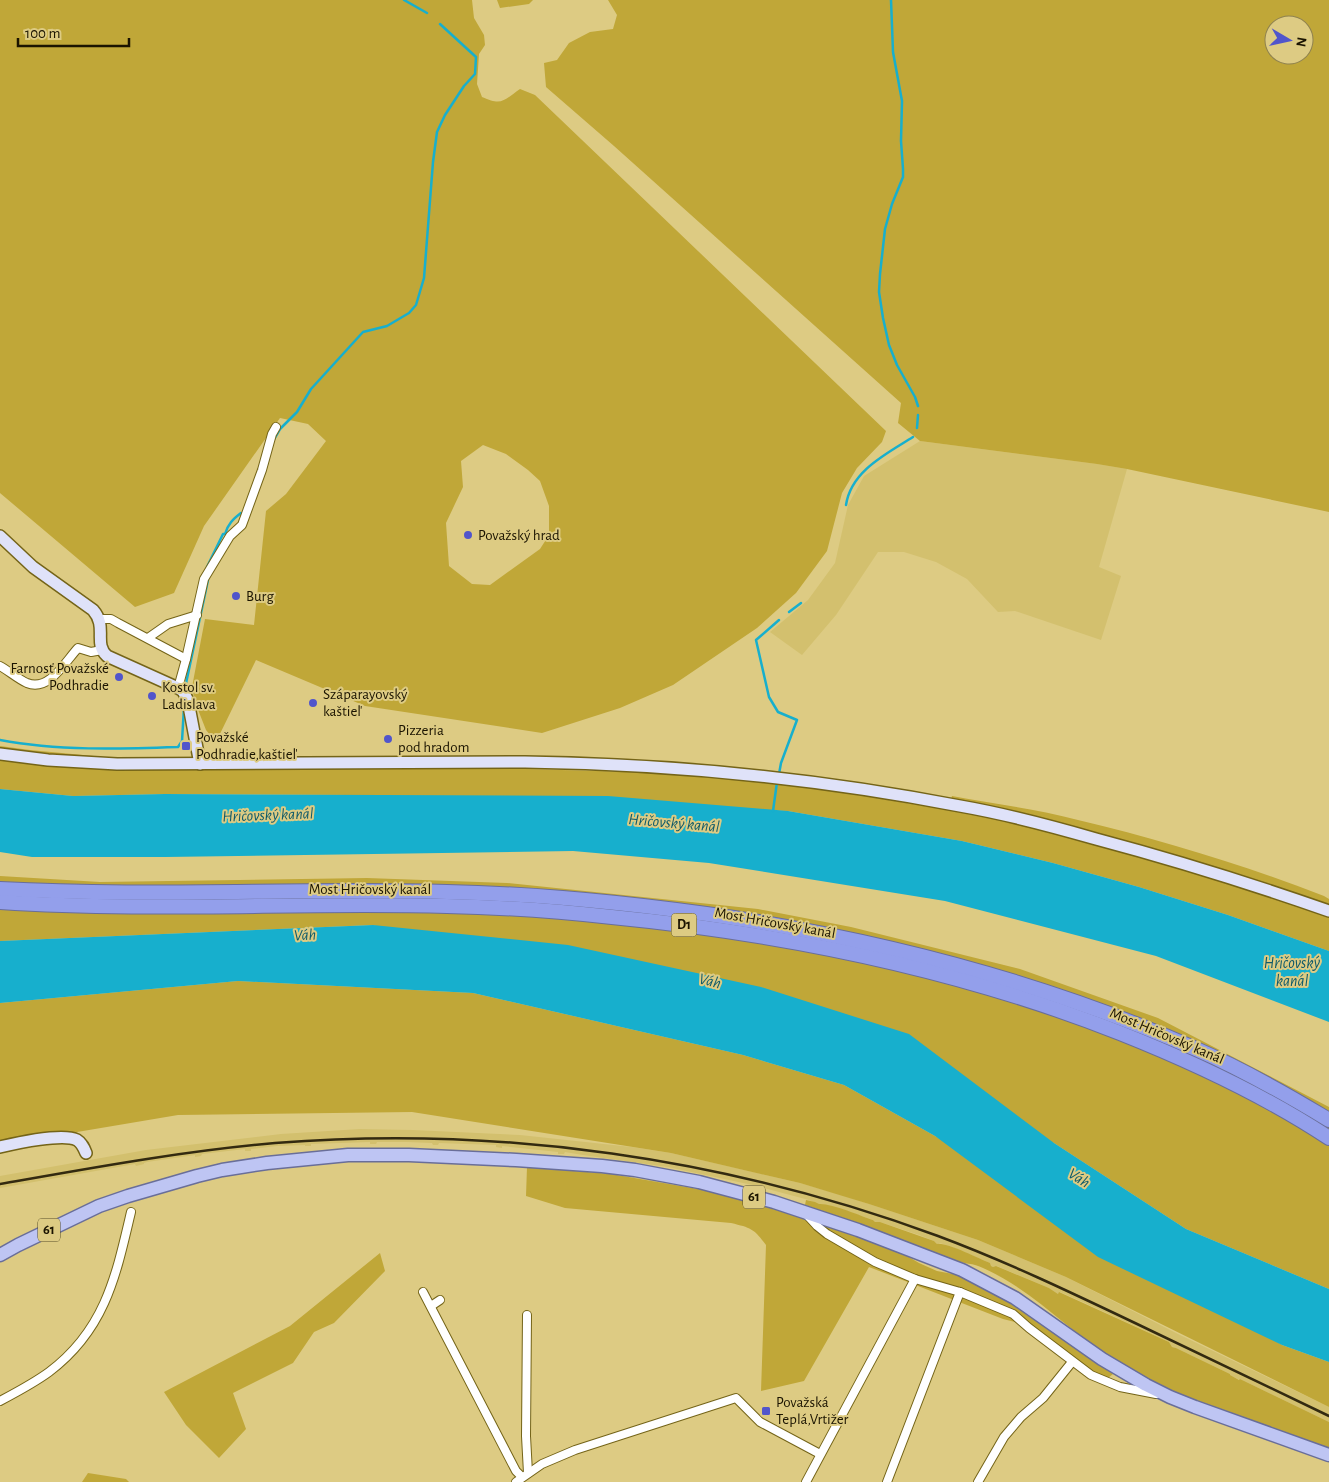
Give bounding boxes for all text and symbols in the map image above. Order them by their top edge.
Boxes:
scale bar [18,15,129,47]
north arrow [1264,15,1314,65]
text: 100 m [25,26,60,41]
text: N [1293,36,1309,48]
place label: Považský hrad [478,528,560,543]
marker: Považský hrad [462,529,474,541]
place label: Burg [246,589,274,604]
marker: Burg [230,590,242,602]
place label: Farnosť Považské Podhradie [10,661,109,693]
marker: Farnosť Považské Podhradie [113,671,125,683]
place label: Kostol sv. Ladislava [162,680,216,712]
place label: Száparayovský kaštieľ [323,687,408,719]
marker: Kostol sv. Ladislava [146,690,158,702]
marker: Száparayovský kaštieľ [307,697,319,709]
place label: Pizzeria pod hradom [398,723,470,755]
place label: Považské Podhradie,kaštieľ [196,730,298,762]
marker: Pizzeria pod hradom [382,733,394,745]
marker: Považské Podhradie,kaštieľ [180,740,192,752]
water label: Hričovský kanál [222,805,314,825]
water label: Hričovský kanál [628,811,720,835]
street label: Most Hričovský kanál [309,882,431,897]
street label: Most Hričovský kanál [713,905,837,941]
road number: D1 [672,914,696,936]
water label: Váh [294,927,316,943]
water label: Hričovský kanál [1264,955,1321,989]
water label: Váh [697,971,723,991]
street label: Most Hričovský kanál [1108,1005,1226,1067]
water label: Váh [1065,1165,1093,1191]
road number: 61 [743,1186,765,1208]
road number: 61 [38,1218,60,1242]
place label: Považská Teplá,Vrtižer [776,1395,849,1427]
marker: Považská Teplá,Vrtižer [760,1405,772,1417]

